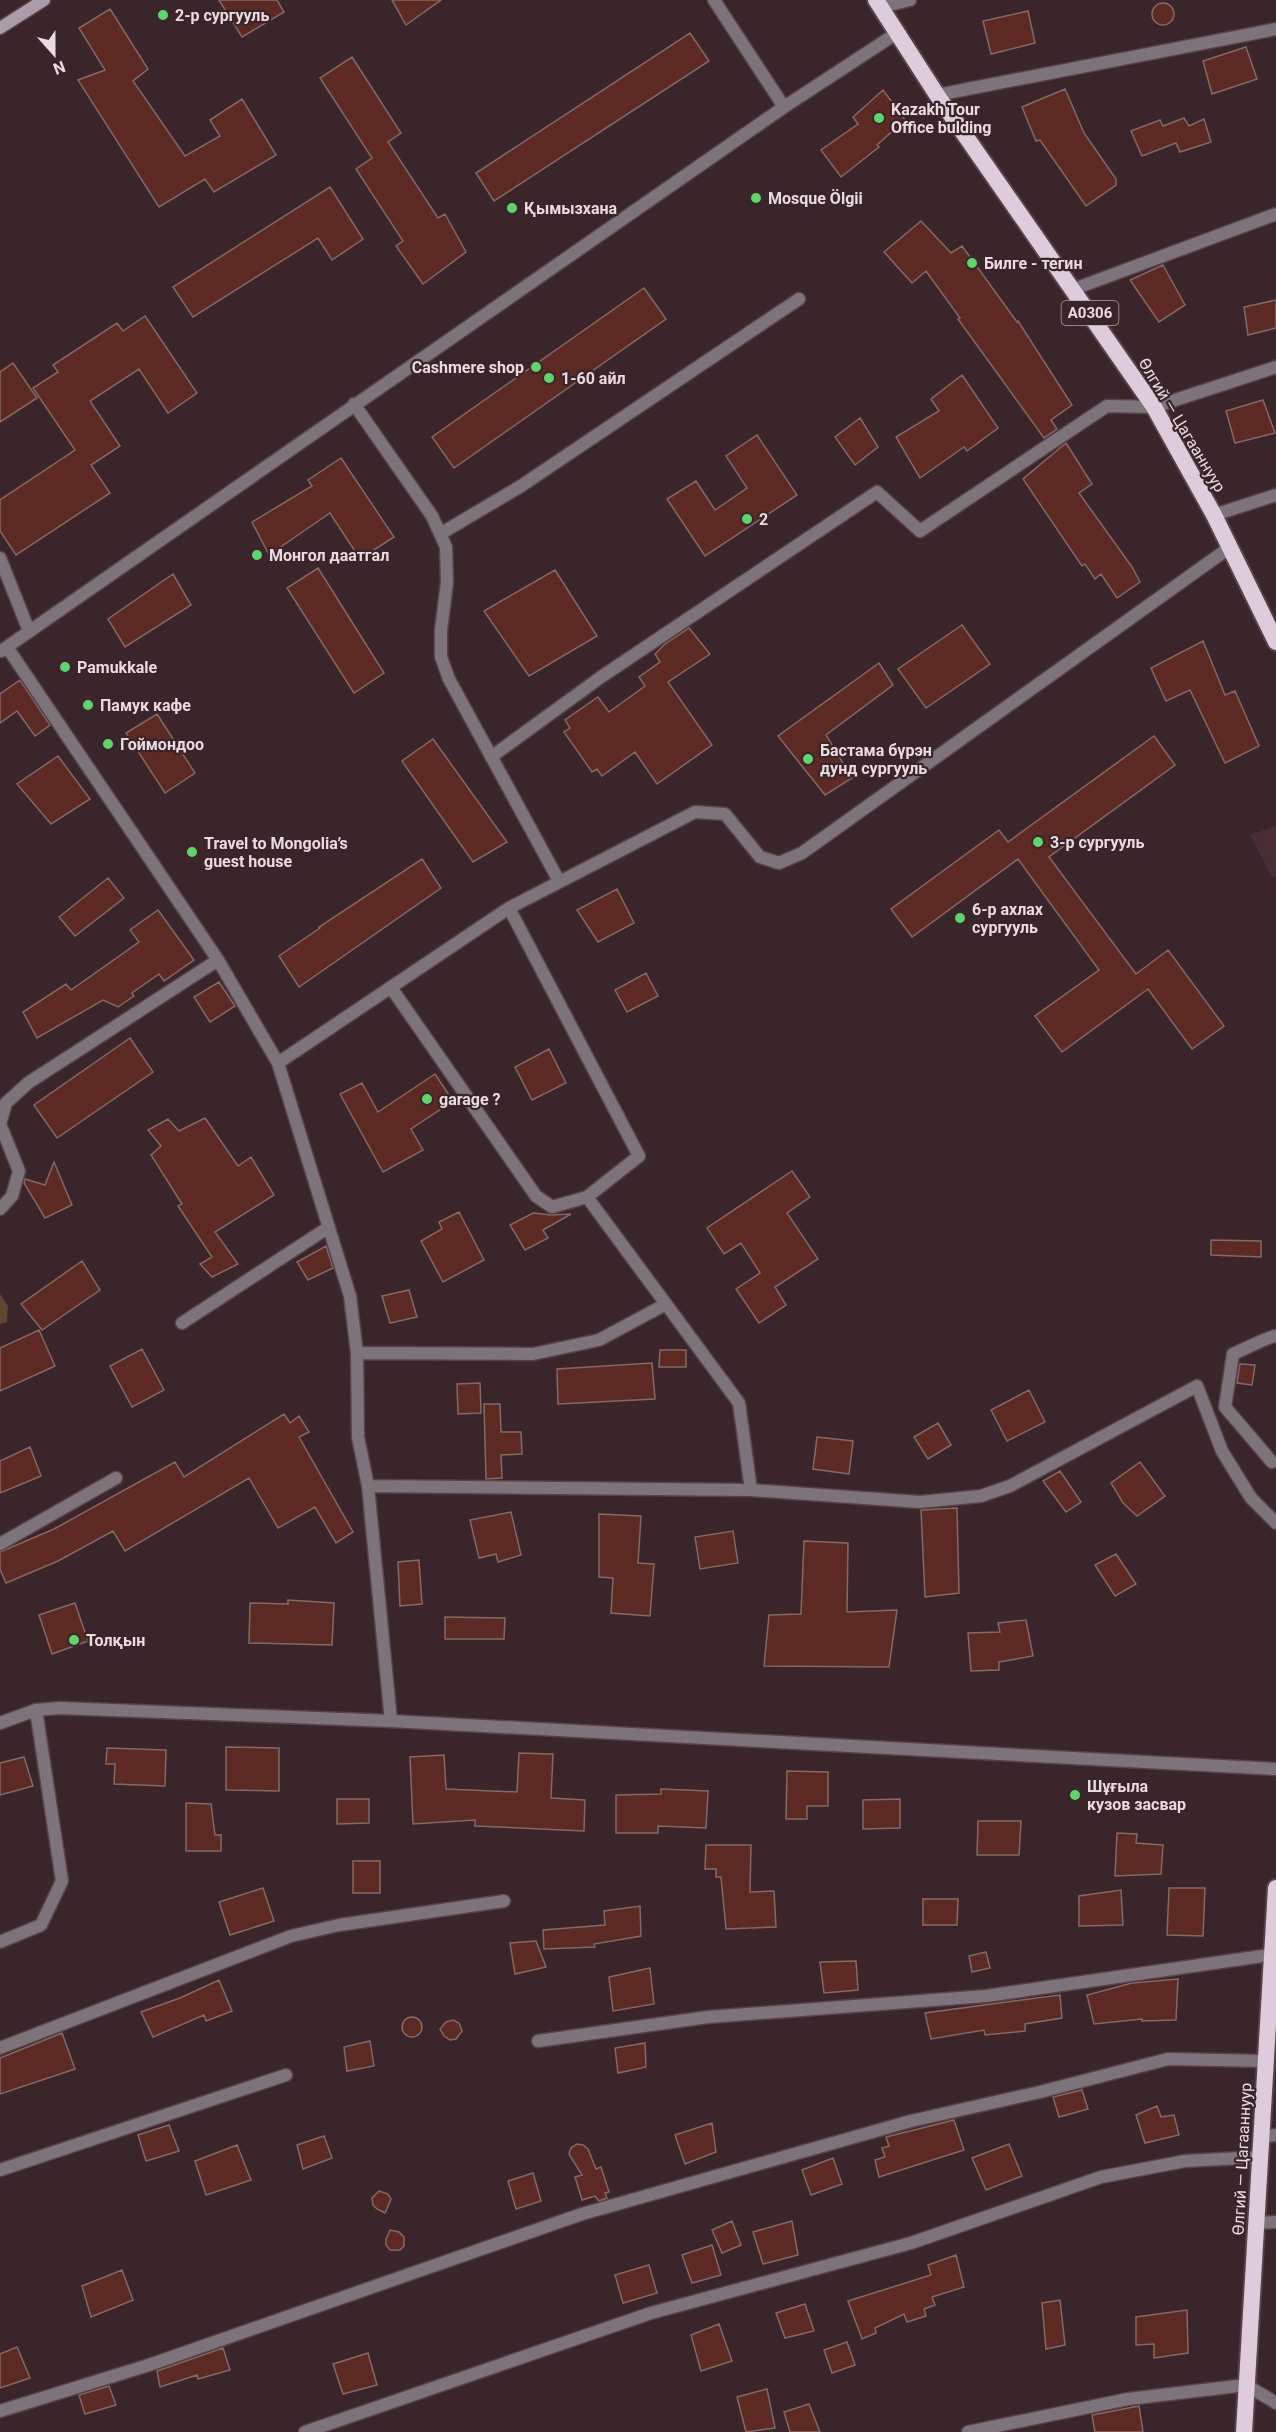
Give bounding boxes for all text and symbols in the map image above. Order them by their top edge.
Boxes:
place label: 2-р сургууль [175,6,269,25]
marker: 2-р сургууль [156,8,170,22]
north arrow [24,24,84,84]
text: N [51,57,68,78]
place label: Kazakh Tour Office bulding [891,100,991,137]
marker: Kazakh Tour Office bulding [872,111,886,125]
place label: Mosque Ölgii [768,189,863,208]
marker: Mosque Ölgii [749,191,763,205]
place label: Қымызхана [524,199,618,218]
marker: Қымызхана [505,201,519,215]
place label: Билге - тегин [984,254,1083,273]
marker: Билге - тегин [965,256,979,270]
road number: A0306 [1062,301,1118,325]
street label: Өлгий — Цагааннуур [1134,355,1230,495]
place label: Cashmere shop [412,358,524,377]
marker: Cashmere shop [529,360,543,374]
place label: 1-60 айл [561,369,626,388]
marker: 1-60 айл [542,371,556,385]
place label: 2 [759,510,768,529]
marker: 2 [740,512,754,526]
place label: Монгол даатгал [269,546,389,565]
marker: Монгол даатгал [250,548,264,562]
place label: Pamukkale [77,658,158,677]
marker: Pamukkale [58,660,72,674]
place label: Памук кафе [100,696,191,715]
marker: Памук кафе [81,698,95,712]
place label: Гоймондоо [120,735,204,754]
marker: Гоймондоо [101,737,115,751]
place label: Бастама бүрэн дунд сургууль [820,741,932,778]
marker: Бастама бүрэн дунд сургууль [801,752,815,766]
place label: 3-р сургууль [1050,833,1144,852]
place label: Travel to Mongolia’s guest house [204,834,348,871]
marker: 3-р сургууль [1031,835,1045,849]
marker: Travel to Mongolia’s guest house [185,845,199,859]
place label: 6-р ахлах сургууль [972,900,1044,937]
marker: 6-р ахлах сургууль [953,911,967,925]
place label: garage ? [439,1090,501,1109]
marker: garage ? [420,1092,434,1106]
place label: Толқын [86,1631,145,1650]
marker: Толқын [67,1633,81,1647]
place label: Шұғыла кузов засвар [1087,1777,1186,1814]
marker: Шұғыла кузов засвар [1068,1788,1082,1802]
street label: Өлгий — Цагааннуур [1229,2082,1255,2236]

